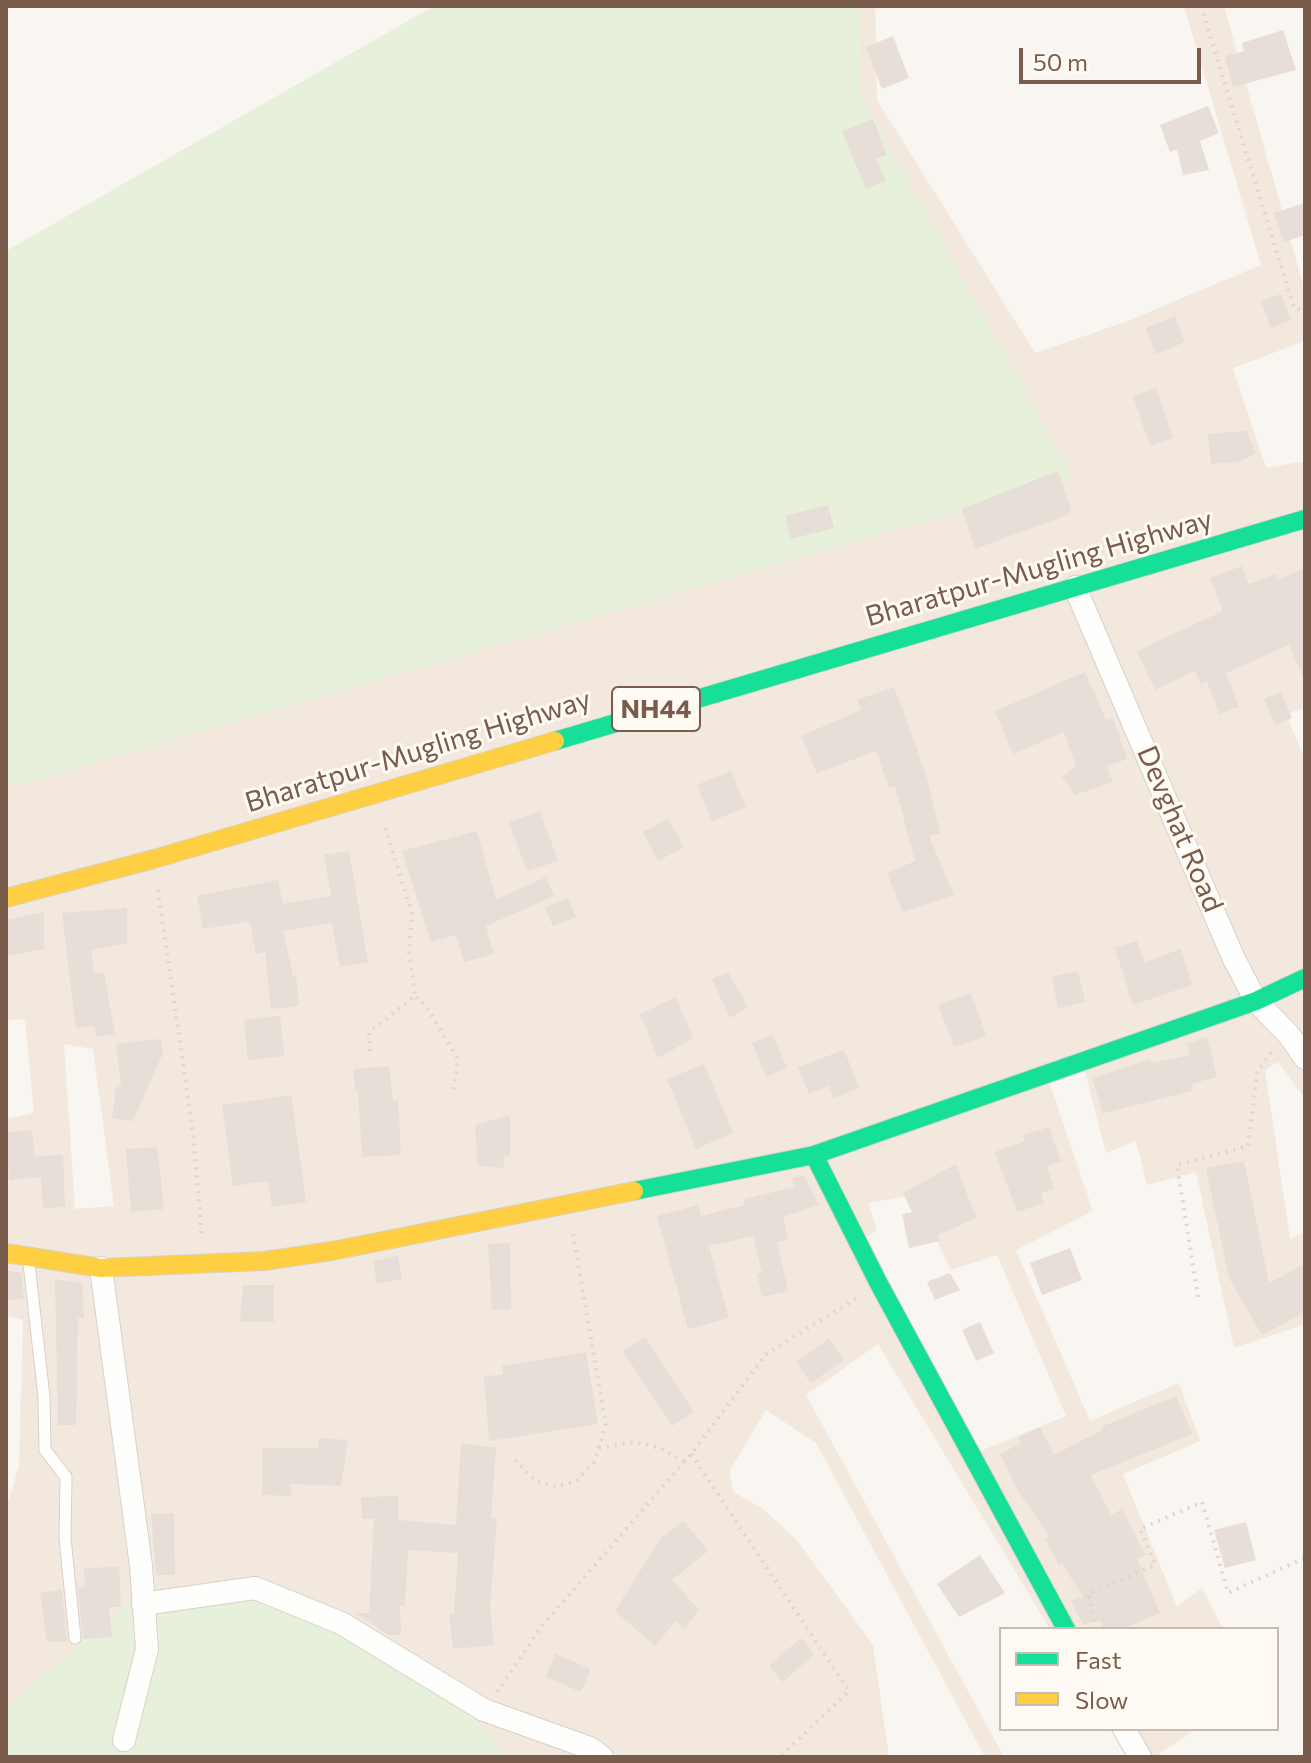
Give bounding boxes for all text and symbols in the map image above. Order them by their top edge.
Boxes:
scale bar [1023,32,1205,82]
text: 50 m [1033,47,1088,76]
street label: Bharatpur-Mugling Highway [862,502,1216,634]
street label: Bharatpur-Mugling Highway [241,682,595,820]
road number: NH44 [612,687,700,731]
street label: Devghat Road [1130,741,1230,917]
legend [999,1627,1279,1731]
text: Fast [1075,1645,1122,1674]
text: Slow [1075,1685,1128,1714]

